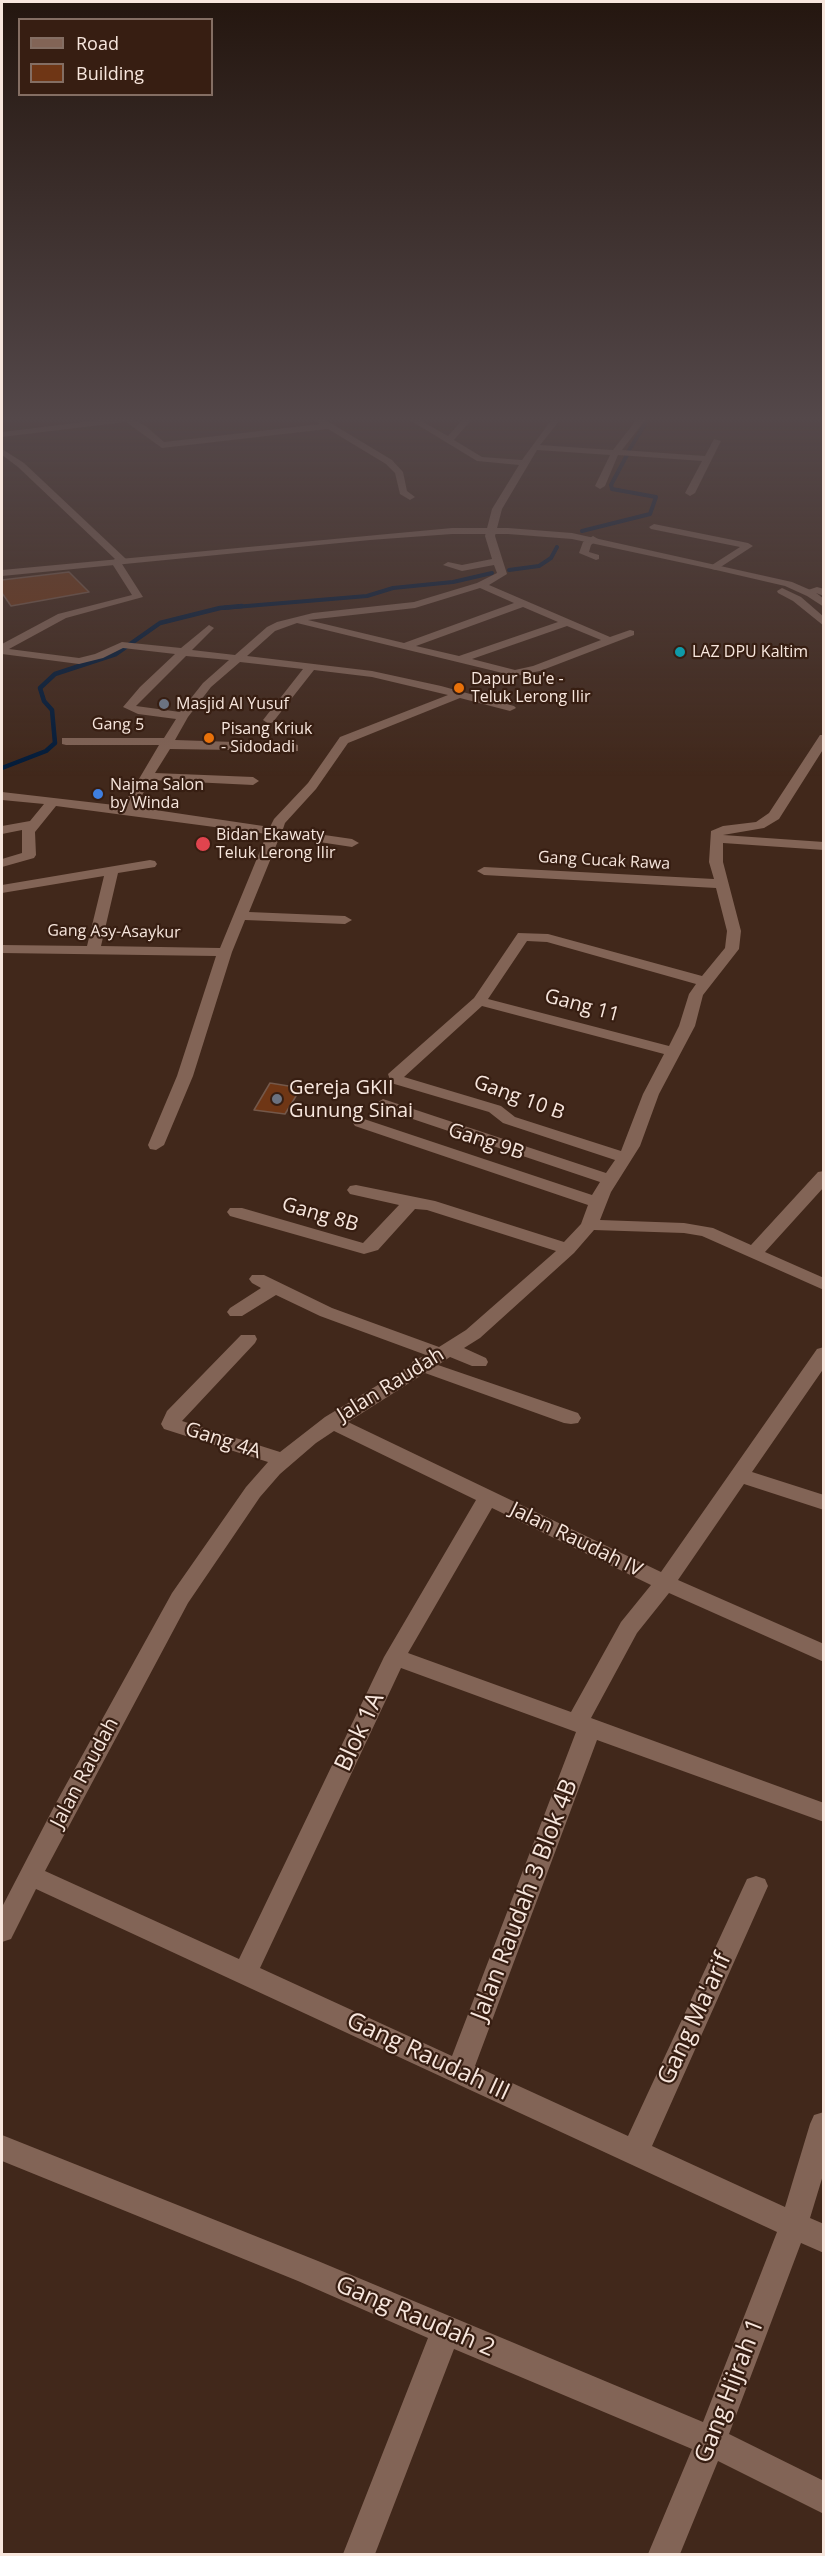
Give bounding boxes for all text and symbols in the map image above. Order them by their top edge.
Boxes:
legend [18,18,213,96]
text: Road [76,31,119,55]
text: Building [76,61,144,85]
place label: LAZ DPU Kaltim [692,642,808,662]
marker: LAZ DPU Kaltim [673,645,687,659]
place label: Dapur Bu'e - Teluk Lerong Ilir [471,669,590,707]
marker: Dapur Bu'e - Teluk Lerong Ilir [452,681,466,695]
place label: Masjid Al Yusuf [176,694,289,714]
marker: Masjid Al Yusuf [157,697,171,711]
street label: Gang 5 [92,715,144,735]
place label: Pisang Kriuk - Sidodadi [221,719,312,757]
marker: Pisang Kriuk - Sidodadi [202,731,216,745]
place label: Najma Salon by Winda [110,775,204,813]
marker: Najma Salon by Winda [91,787,105,801]
place label: Bidan Ekawaty Teluk Lerong Ilir [216,825,335,863]
marker: Bidan Ekawaty Teluk Lerong Ilir [194,835,212,853]
street label: Gang Cucak Rawa [537,848,671,874]
street label: Gang Asy-Asaykur [47,921,181,943]
street label: Gang 11 [542,984,622,1028]
street label: Gang 10 B [470,1070,568,1126]
place label: Gereja GKII Gunung Sinai [289,1076,413,1123]
marker: Gereja GKII Gunung Sinai [270,1092,284,1106]
street label: Gang 9B [445,1118,527,1166]
street label: Gang 8B [279,1193,361,1237]
street label: Jalan Raudah [333,1343,449,1427]
street label: Gang 4A [182,1418,264,1464]
street label: Jalan Raudah IV [506,1498,646,1582]
street label: Blok 1A [329,1688,391,1776]
street label: Jalan Raudah [46,1714,124,1832]
street label: Jalan Raudah 3 Blok 4B [466,1775,584,2025]
street label: Gang Ma'arif [652,1948,738,2090]
street label: Gang Raudah III [342,2007,514,2107]
street label: Gang Raudah 2 [331,2270,499,2364]
street label: Gang Hijrah 1 [689,2315,771,2467]

